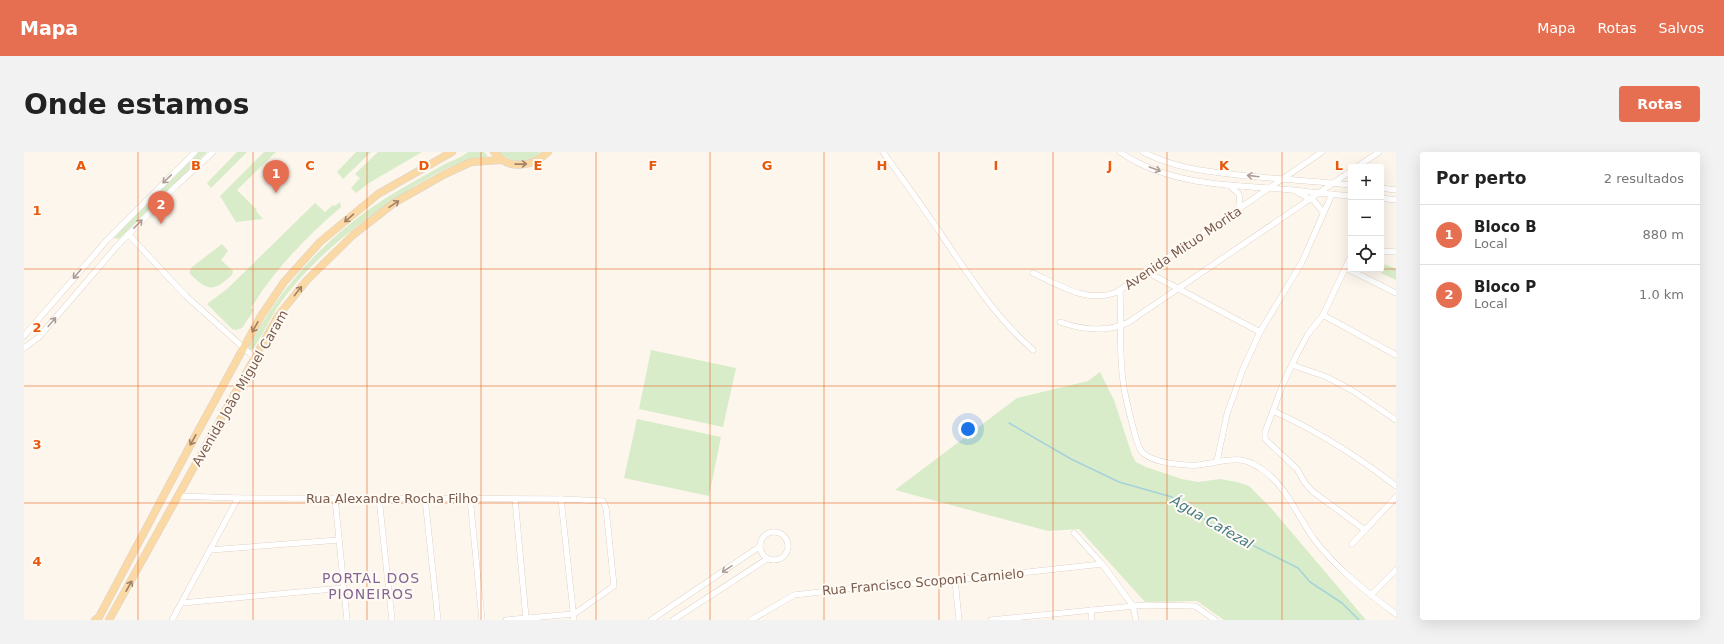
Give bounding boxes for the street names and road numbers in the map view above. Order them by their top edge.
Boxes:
street label: Avenida Mituo Morita [1122,203,1244,293]
street label: Avenida João Miguel Caram [189,307,291,469]
street label: Rua Alexandre Rocha Filho [306,491,478,506]
street label: Rua Francisco Scoponi Carnielo [821,566,1025,598]

